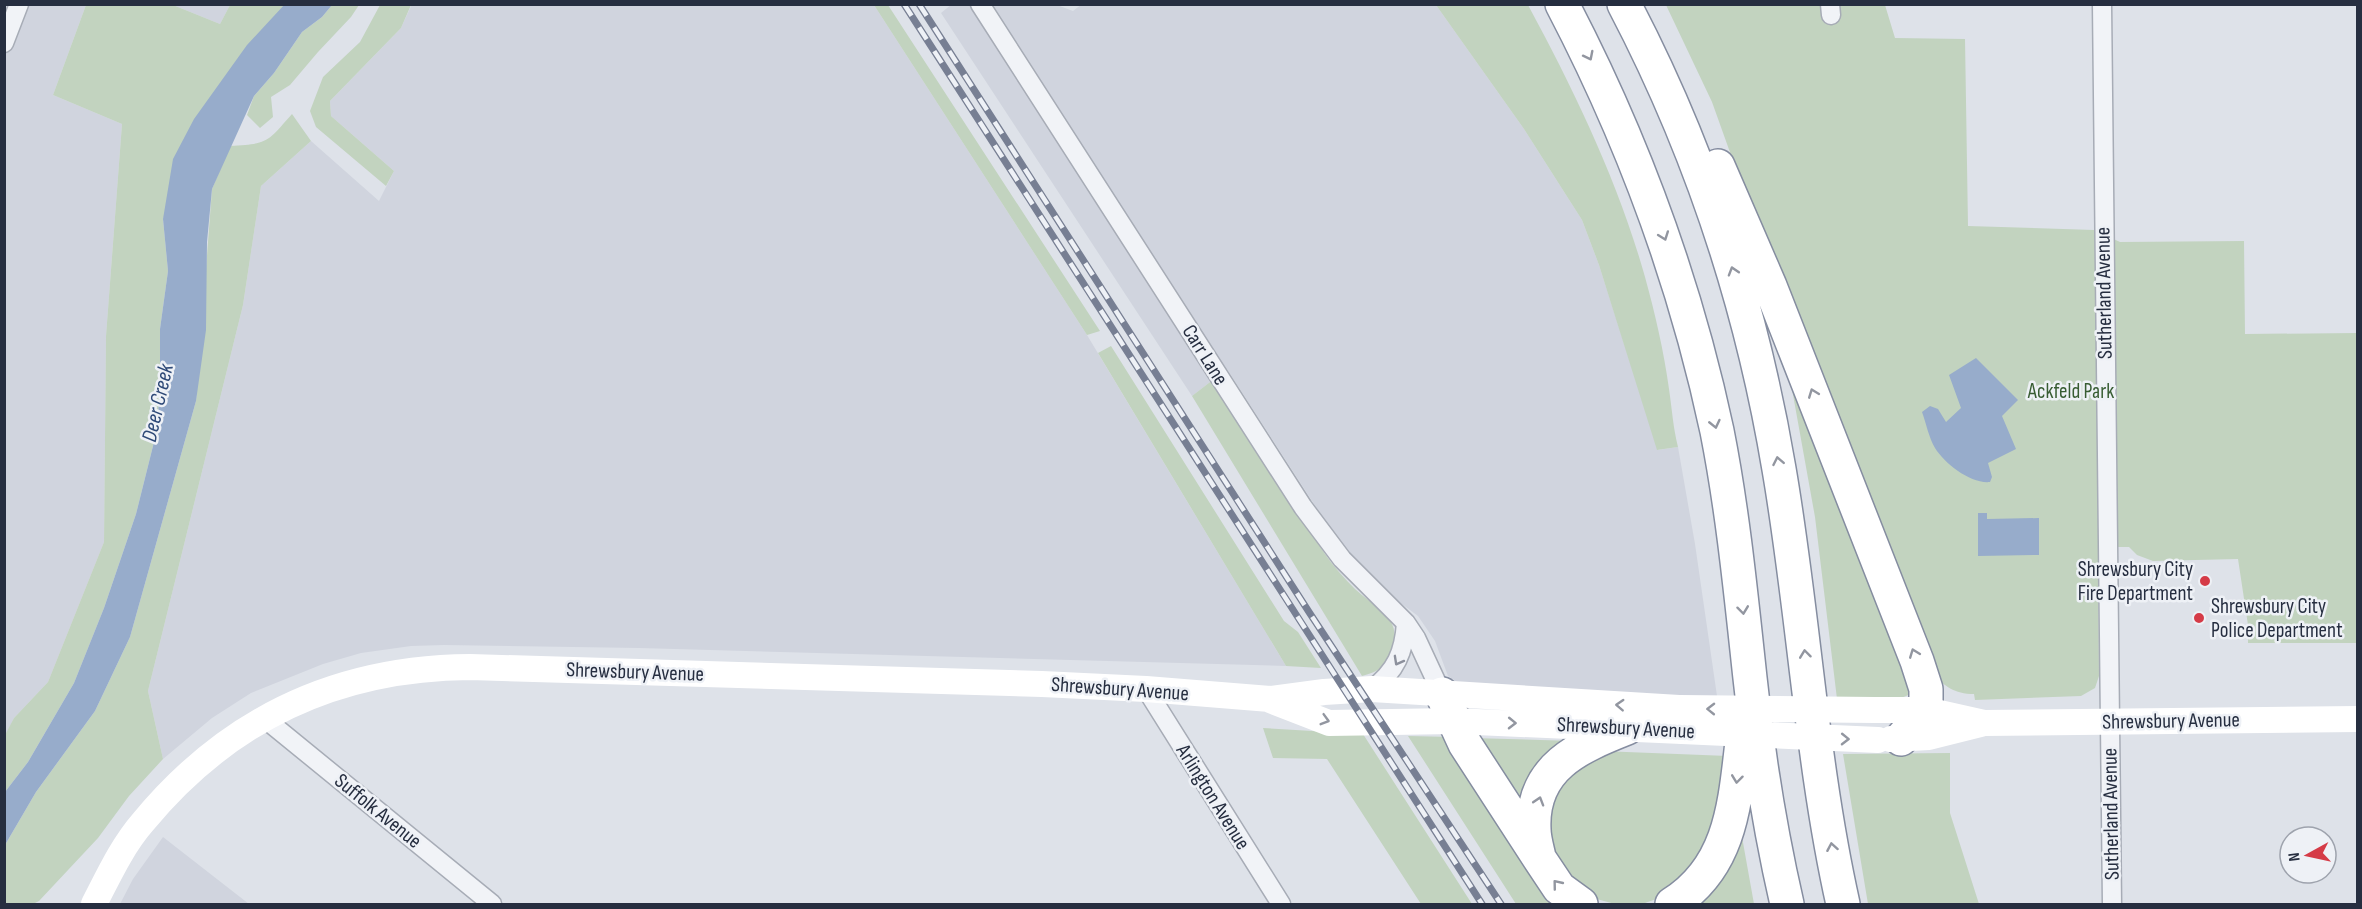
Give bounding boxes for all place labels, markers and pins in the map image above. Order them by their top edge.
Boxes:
place label: Shrewsbury City Fire Department [2078,557,2193,606]
marker: Shrewsbury City Fire Department [2198,574,2212,588]
place label: Shrewsbury City Police Department [2211,594,2343,643]
marker: Shrewsbury City Police Department [2192,611,2206,625]

